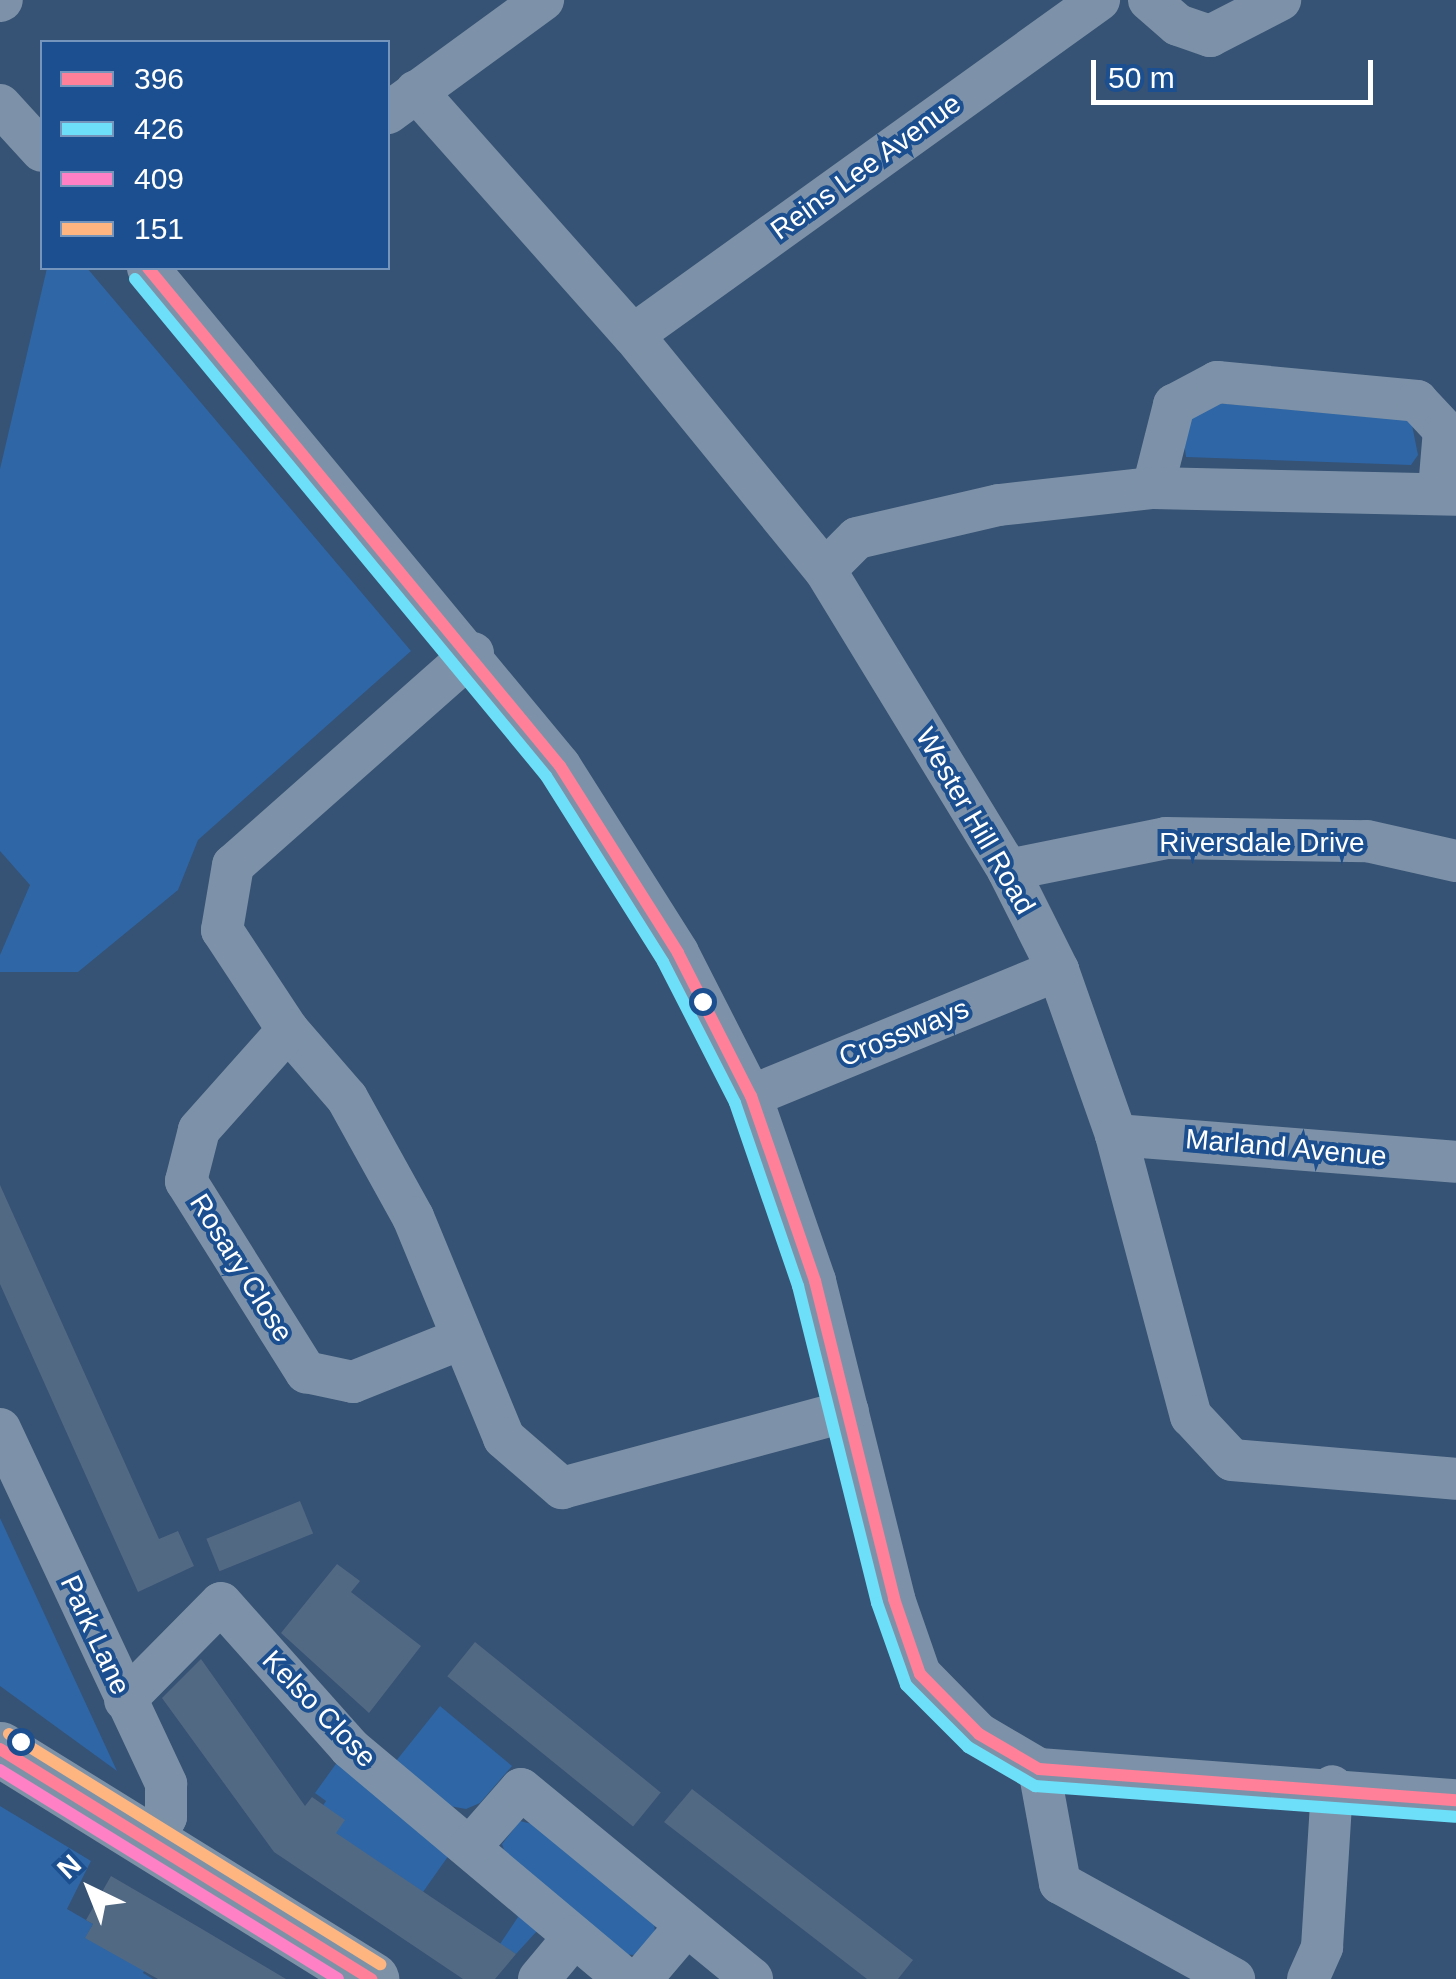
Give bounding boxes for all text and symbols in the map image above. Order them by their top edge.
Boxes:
legend [40,40,390,270]
scale bar [1096,40,1378,102]
text: 50 m [1108,61,1175,94]
text: 396 [134,62,184,95]
street label: Reins Lee Avenue [764,86,968,248]
text: 426 [134,112,184,145]
text: 409 [134,162,184,195]
text: 151 [134,212,184,245]
street label: Wester Hill Road [908,722,1042,920]
street label: Riversdale Drive [1159,826,1365,860]
unlabelled marker [693,992,713,1012]
street label: Crossways [834,992,974,1074]
street label: Marland Avenue [1183,1122,1389,1174]
street label: Rosary Close [182,1188,300,1348]
street label: Park Lane [53,1570,137,1700]
street label: Kelso Close [255,1644,383,1774]
unlabelled marker [11,1732,31,1752]
north arrow [40,1839,140,1939]
text: N [51,1848,87,1885]

